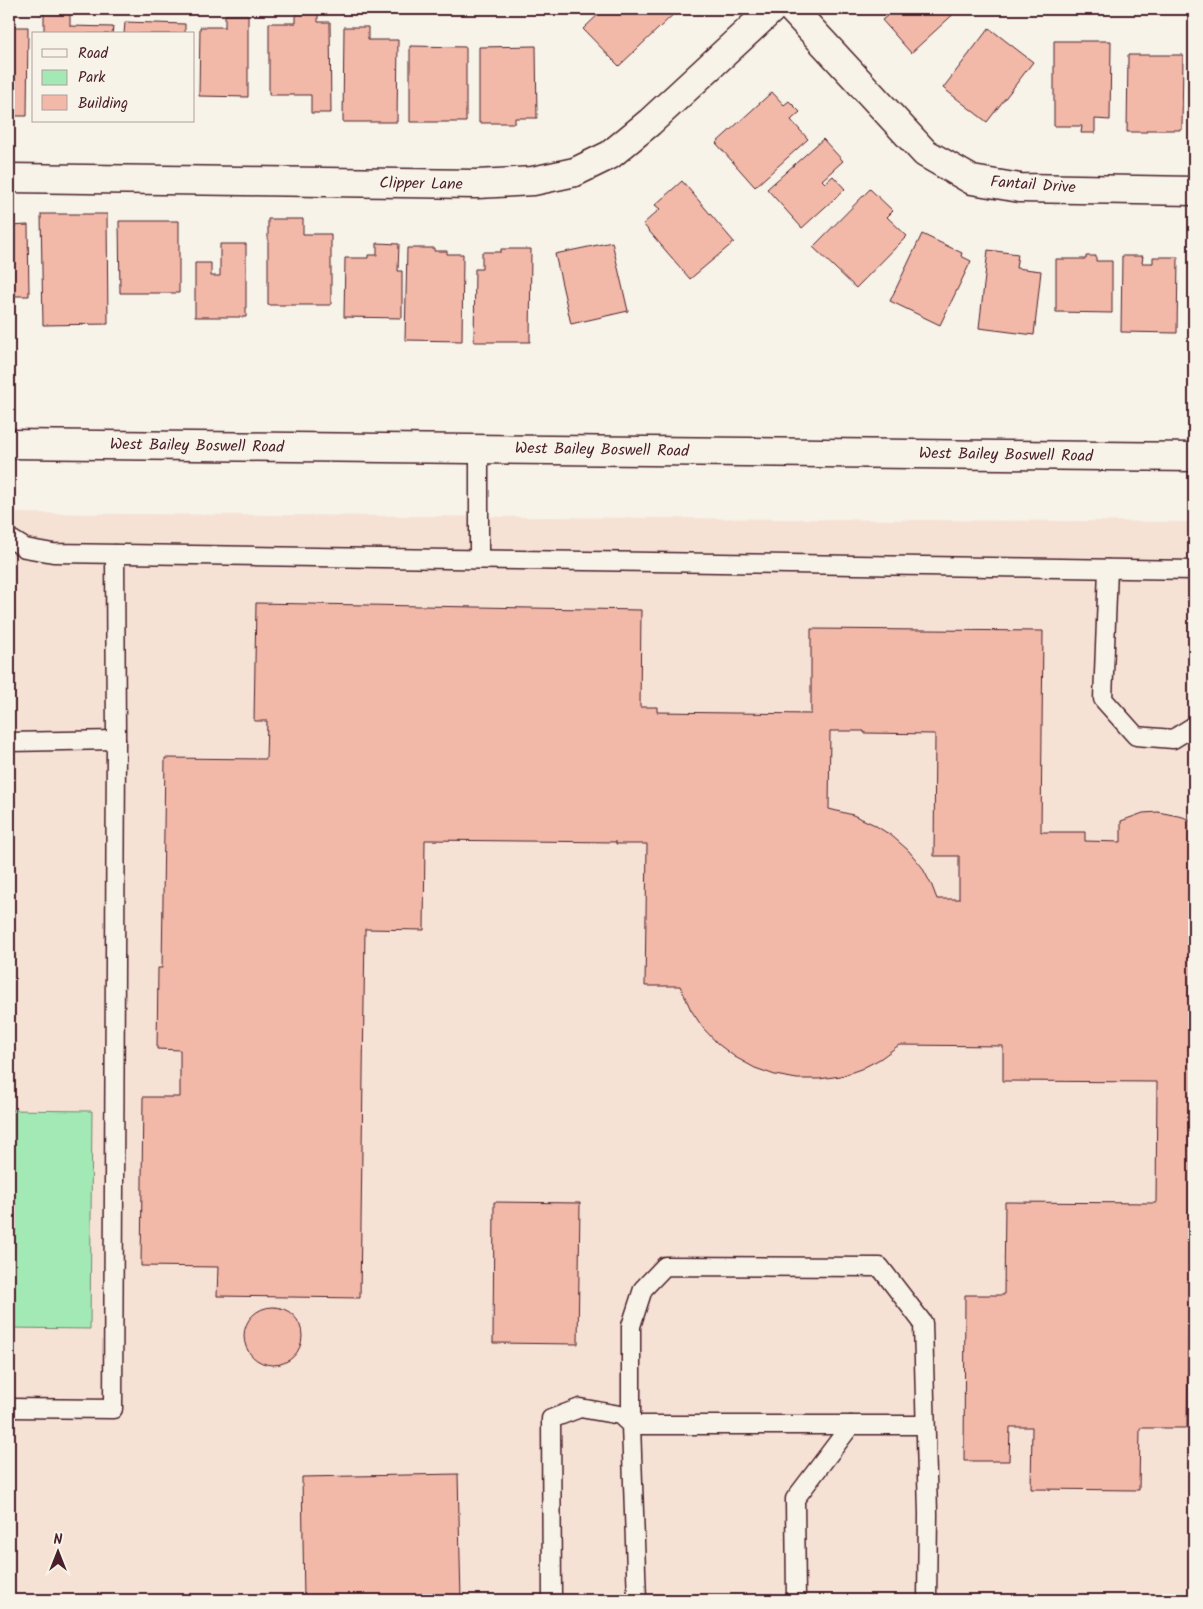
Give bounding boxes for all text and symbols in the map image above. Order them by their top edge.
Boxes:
legend [32,32,195,122]
text: Road [78,42,109,66]
text: Park [78,66,106,90]
text: Building [78,92,128,116]
street label: Fantail Drive [989,170,1077,200]
street label: Clipper Lane [379,171,463,197]
street label: West Bailey Boswell Road [110,432,285,460]
street label: West Bailey Boswell Road [515,436,690,464]
street label: West Bailey Boswell Road [919,441,1094,469]
north arrow [32,1526,82,1576]
text: N [54,1529,63,1551]

